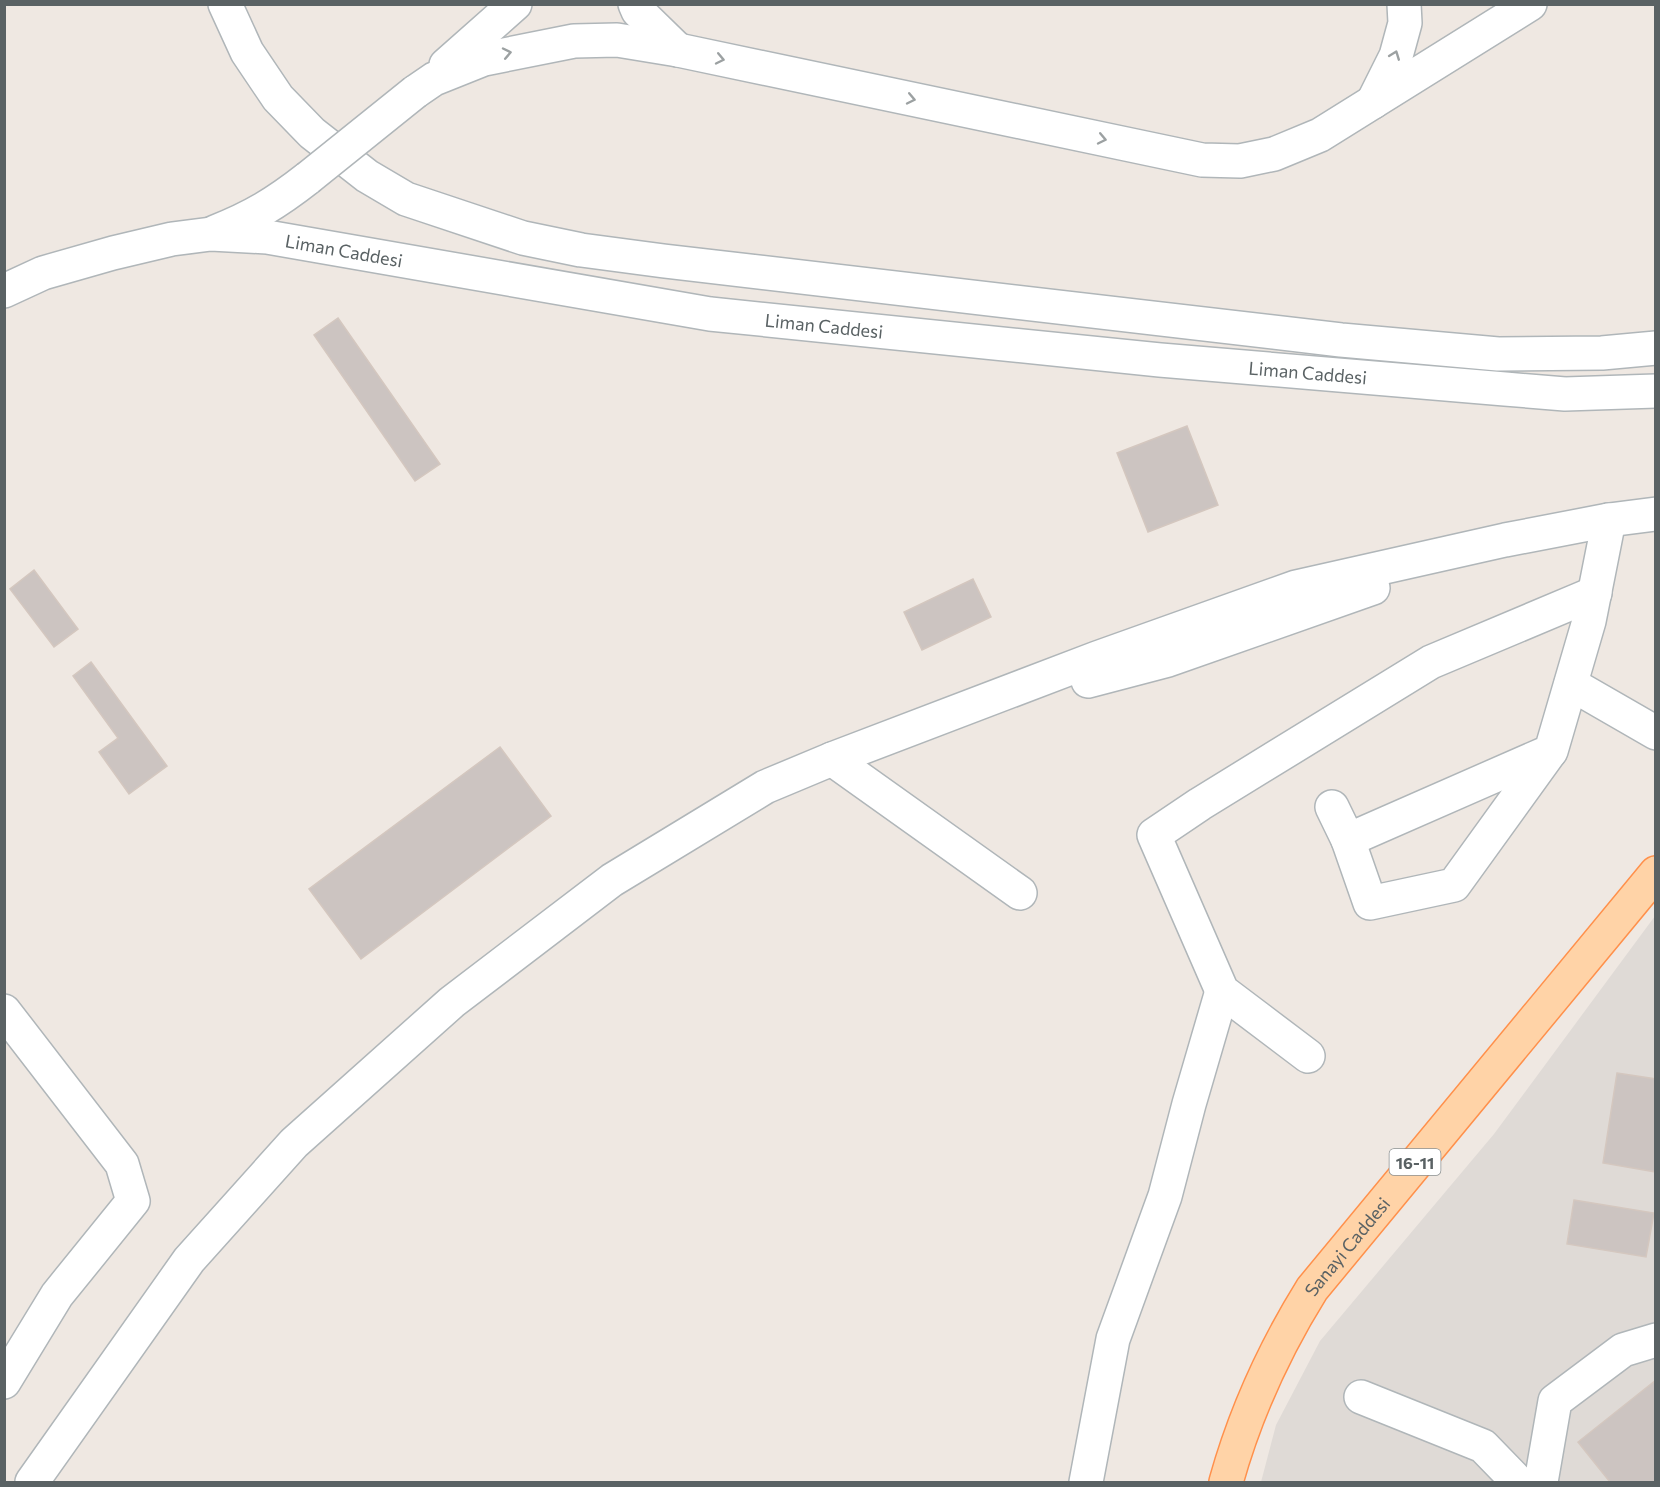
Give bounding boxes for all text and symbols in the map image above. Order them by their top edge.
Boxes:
one-way arrow [502,48,512,61]
one-way arrow [1388,50,1400,61]
one-way arrow [715,52,725,65]
one-way arrow [906,92,916,105]
one-way arrow [1097,132,1107,145]
street label: Liman Caddesi [284,229,404,271]
street label: Liman Caddesi [764,309,884,343]
street label: Liman Caddesi [1248,356,1368,388]
road number: 16-11 [1390,1149,1440,1175]
street label: Sanayi Caddesi [1300,1193,1394,1300]

